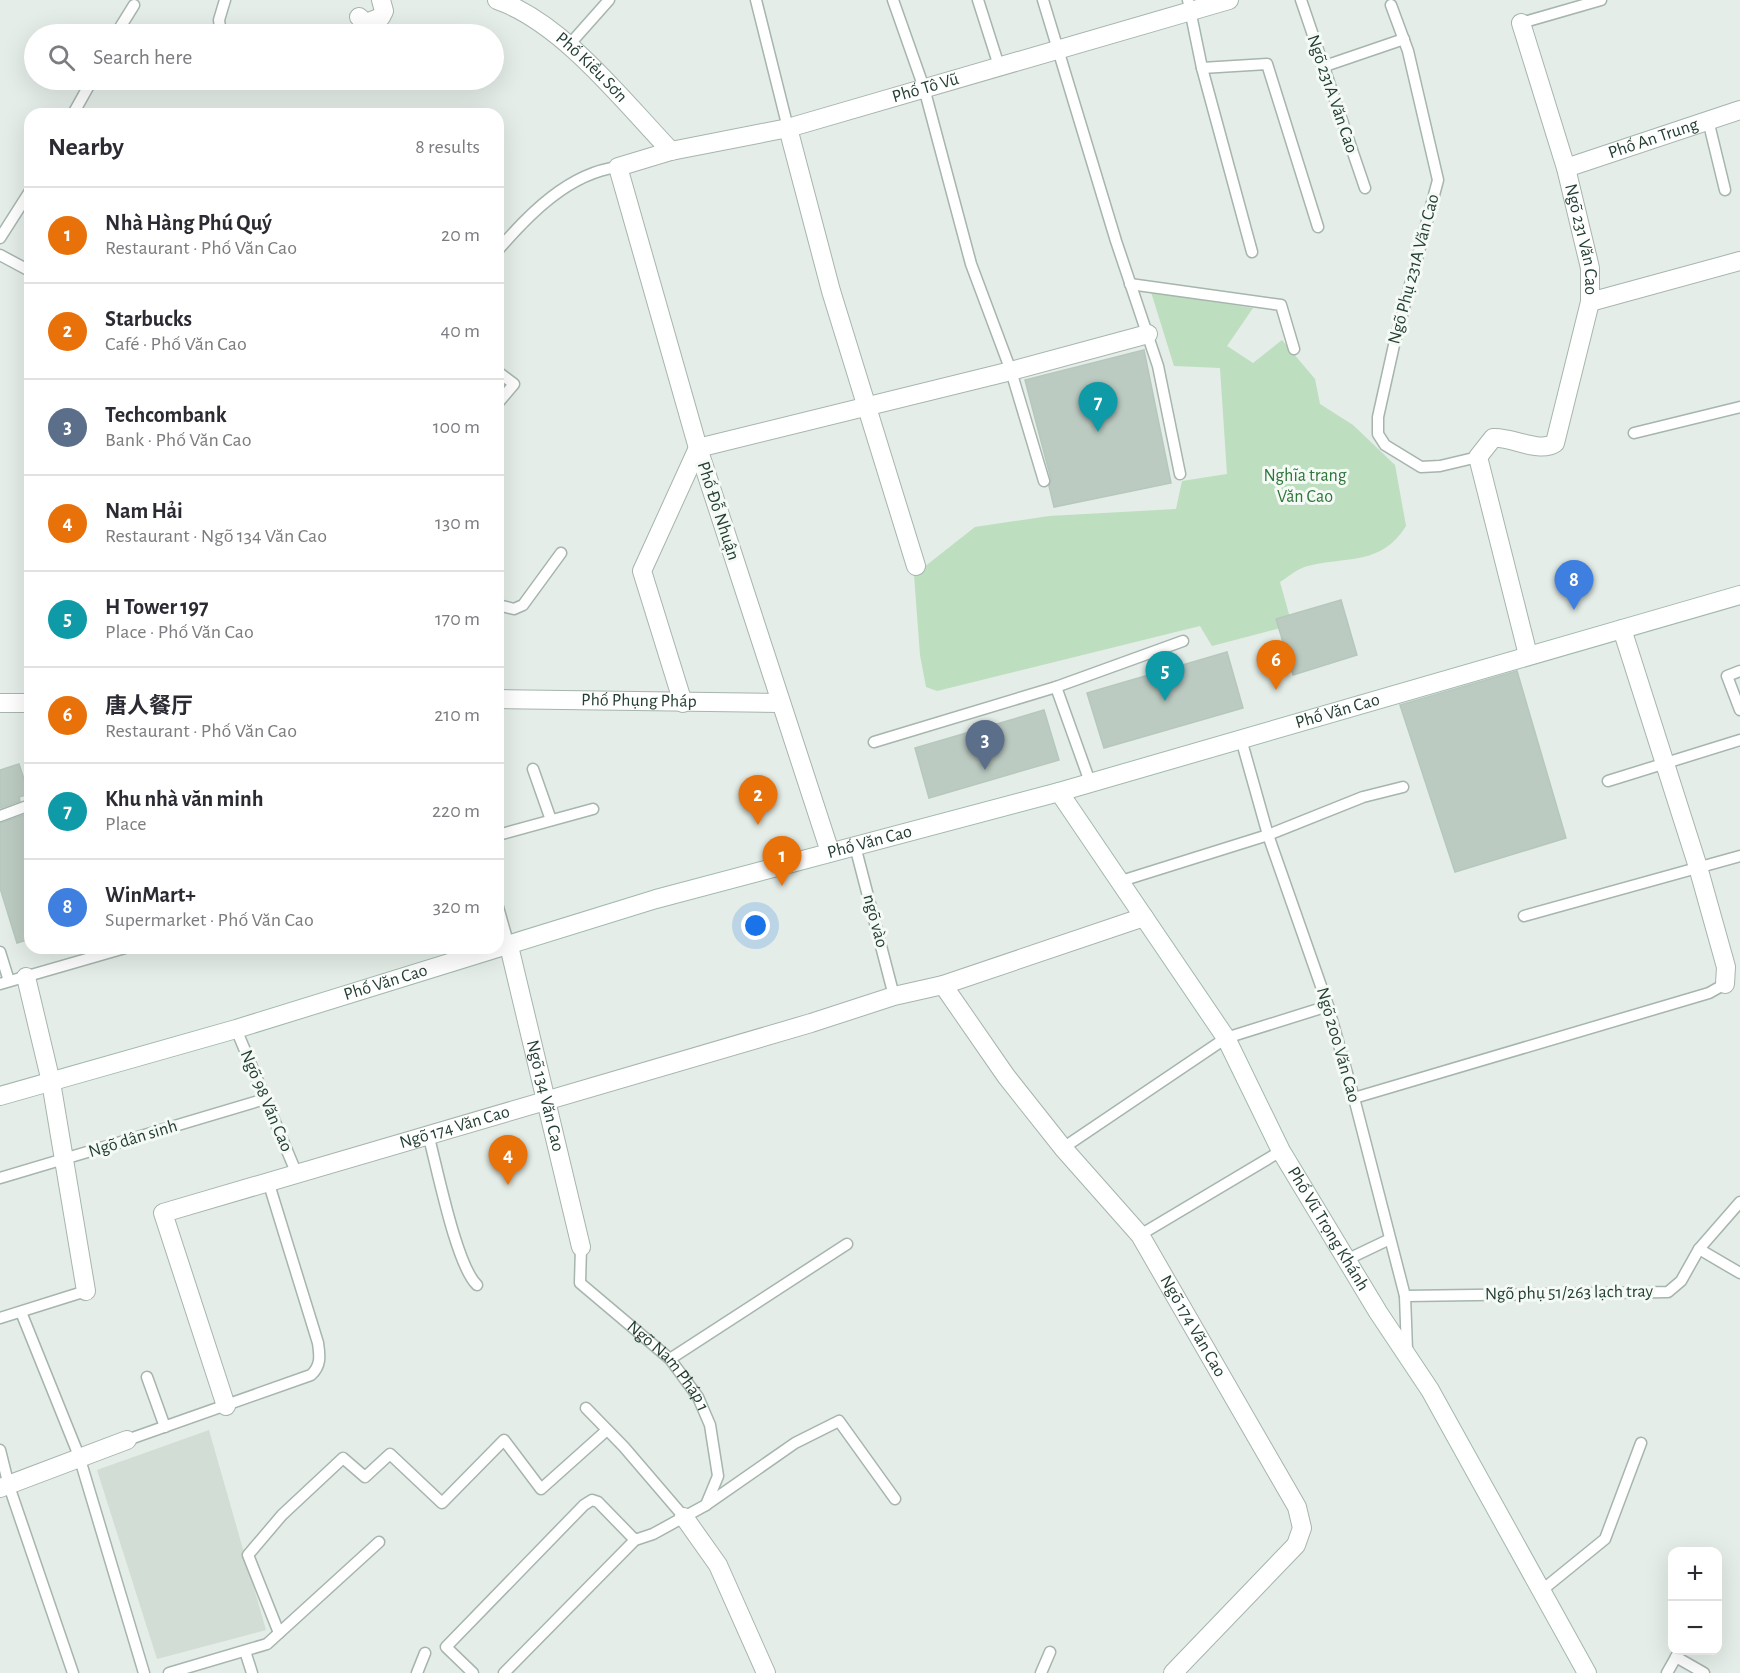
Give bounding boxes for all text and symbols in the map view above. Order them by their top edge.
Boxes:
search box [24,24,504,90]
street label: Phố Kiều Sơn [552,29,631,106]
street label: Ngõ 231A Văn Cao [1303,33,1361,156]
icon: search [45,41,78,74]
text: Search here [93,46,192,68]
street label: Phố Tô Vũ [890,70,961,106]
street label: Phố An Trung [1606,115,1701,162]
text: Nearby [48,134,124,160]
text: 8 results [415,137,480,157]
street label: Ngõ 231 Văn Cao [1561,182,1599,295]
street label: Ngõ Phụ 231A Văn Cao [1385,192,1443,346]
text: Nhà Hàng Phú Quý [105,212,272,234]
text: 1 [64,225,71,245]
text: 20 m [441,225,480,245]
text: Restaurant · Phố Văn Cao [105,238,297,258]
text: Starbucks [105,308,192,330]
text: 2 [63,321,72,341]
text: 40 m [441,321,480,341]
text: Café · Phố Văn Cao [105,334,247,354]
pin: 7 [1078,382,1118,432]
text: Techcombank [105,404,227,426]
text: 3 [63,417,72,437]
text: 100 m [433,417,480,437]
text: Bank · Phố Văn Cao [105,430,252,450]
street label: Phố Đỗ Nhuận [694,459,744,563]
park label: Nghĩa trang Văn Cao [1263,467,1347,506]
text: Nam Hải [105,500,183,522]
text: 4 [62,513,73,533]
text: 130 m [435,513,480,533]
text: Restaurant · Ngõ 134 Văn Cao [105,526,327,546]
pin: 8 [1554,560,1594,610]
text: H Tower 197 [105,596,208,618]
text: 5 [63,609,72,629]
text: 170 m [435,609,480,629]
text: Place · Phố Văn Cao [105,622,254,642]
pin: 6 [1256,640,1296,690]
pin: 5 [1146,652,1184,701]
street label: Phố Phụng Pháp [581,690,697,711]
street label: Phố Văn Cao [1293,691,1382,732]
text: 唐人餐厅 [105,695,193,717]
text: 6 [63,705,72,725]
text: 210 m [434,705,480,725]
pin: 3 [966,720,1004,770]
text: Restaurant · Phố Văn Cao [105,721,297,741]
pin: 2 [738,776,777,825]
text: Khu nhà văn minh [105,788,263,810]
text: 7 [63,801,72,821]
text: 220 m [432,801,480,821]
text: Place [105,814,146,834]
street label: Phố Văn Cao [825,822,914,862]
pin: 1 [762,836,802,886]
text: WinMart+ [105,884,196,906]
street label: ngõ vào [859,892,891,950]
text: 8 [63,897,72,917]
text: 320 m [433,897,480,917]
text: Supermarket · Phố Văn Cao [105,910,314,930]
your location [741,911,770,940]
street label: Phố Văn Cao [342,961,430,1004]
street label: Ngõ 200 Văn Cao [1313,985,1363,1105]
street label: Ngõ 134 Văn Cao [523,1038,567,1153]
street label: Ngõ 98 Văn Cao [237,1048,296,1155]
street label: Ngõ 174 Văn Cao [397,1103,512,1152]
street label: Ngõ dân sinh [86,1117,180,1161]
pin: 4 [488,1136,528,1185]
street label: Phố Vũ Trọng Khánh [1284,1164,1372,1294]
street label: Ngõ 174 Văn Cao [1156,1272,1229,1380]
street label: Ngõ phụ 51/263 lạch tray [1485,1283,1654,1303]
street label: Ngõ Nam Pháp 1 [623,1318,712,1414]
map controls [1668,1547,1722,1655]
button: + [1668,1547,1722,1601]
button: − [1668,1601,1722,1655]

